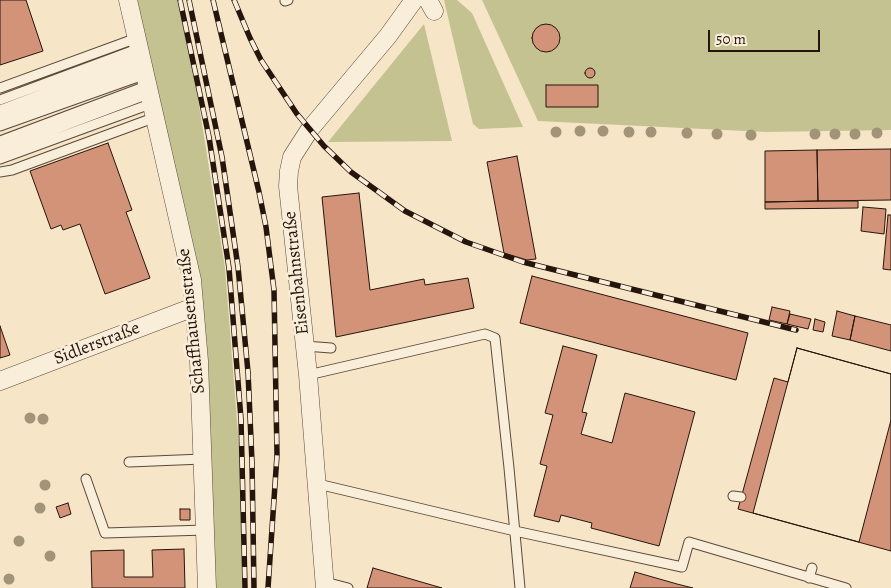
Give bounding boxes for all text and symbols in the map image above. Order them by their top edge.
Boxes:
scale bar [711,20,824,52]
text: 50 m [716,29,746,49]
street label: Eisenbahnstraße [280,210,314,336]
street label: Schaffhausenstraße [174,247,210,395]
street label: Sidlerstraße [51,318,143,370]

